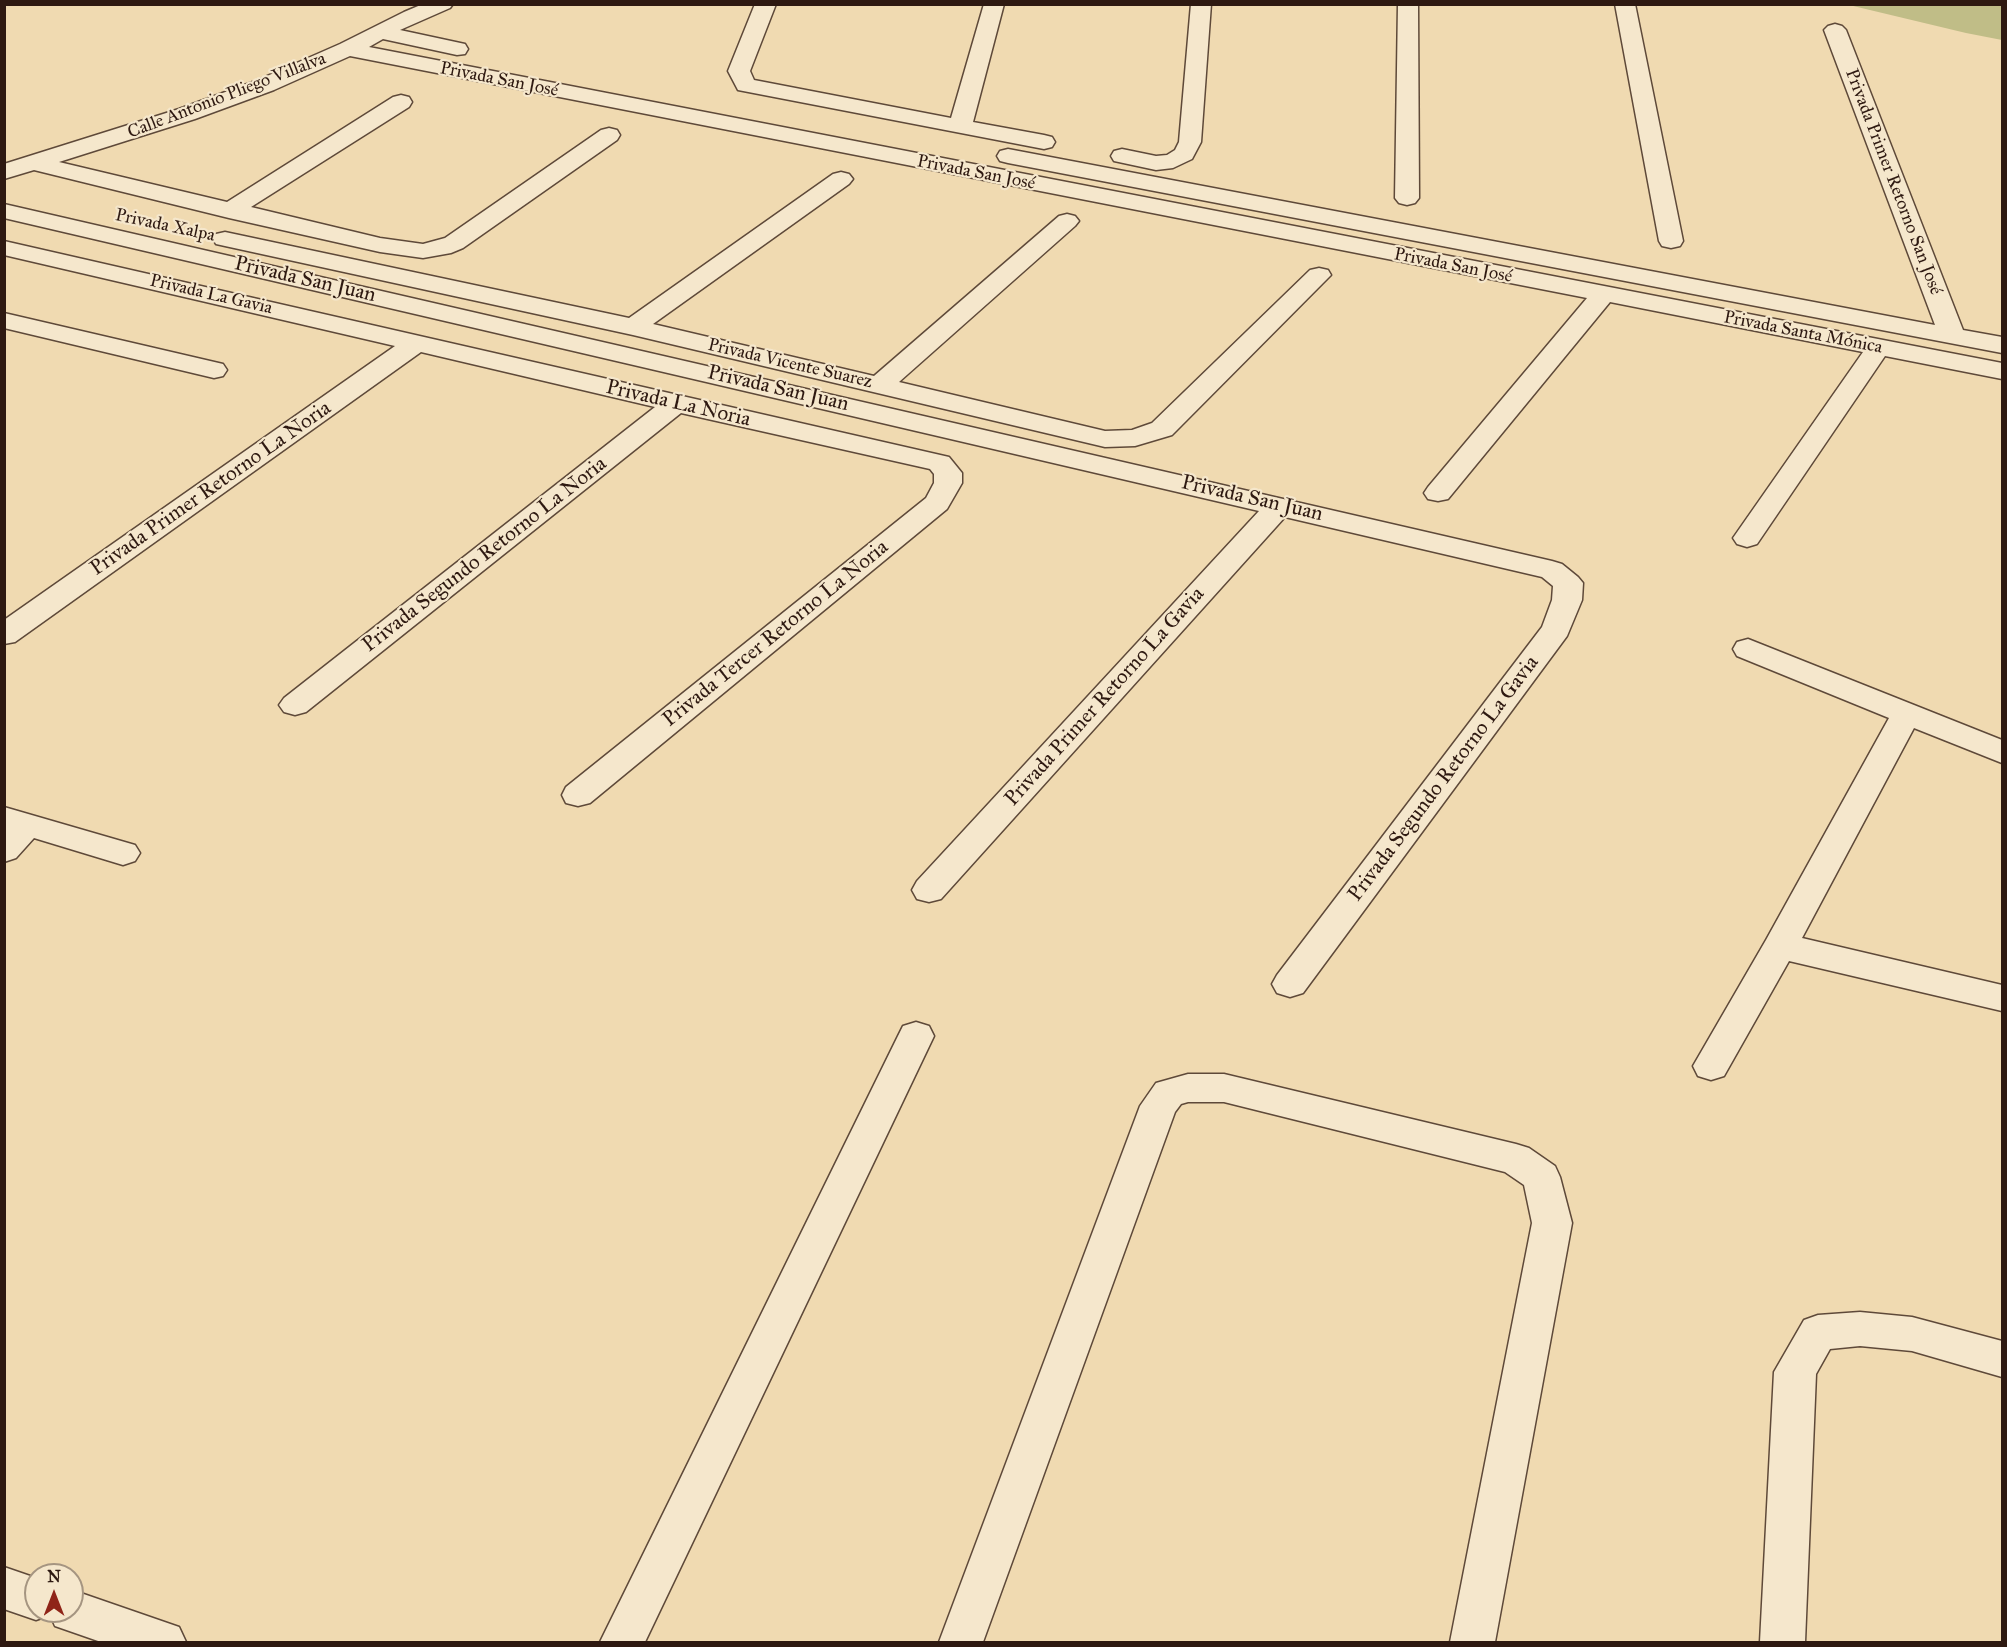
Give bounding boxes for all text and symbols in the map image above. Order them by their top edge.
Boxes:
street label: Calle Antonio Pliego Villalva [125,48,329,144]
street label: Privada San José [438,58,560,102]
street label: Privada Primer Retorno San José [1840,66,1946,298]
street label: Privada San José [915,151,1037,195]
street label: Privada Xalpa [113,205,217,247]
street label: Privada San José [1392,244,1514,288]
street label: Privada San Juan [232,251,378,309]
street label: Privada La Gavia [148,270,274,320]
street label: Privada Santa Mónica [1722,307,1884,359]
street label: Privada Vicente Suarez [706,335,874,393]
street label: Privada San Juan [705,360,851,418]
street label: Privada La Noria [603,375,753,433]
street label: Privada Primer Retorno La Noria [86,396,336,582]
street label: Privada Segundo Retorno La Noria [358,452,612,658]
street label: Privada San Juan [1179,470,1325,528]
street label: Privada Tercer Retorno La Noria [658,535,894,733]
street label: Privada Primer Retorno La Gavia [1000,582,1210,812]
street label: Privada Segundo Retorno La Gavia [1343,651,1545,907]
north arrow [24,1563,84,1623]
text: N [47,1567,61,1586]

